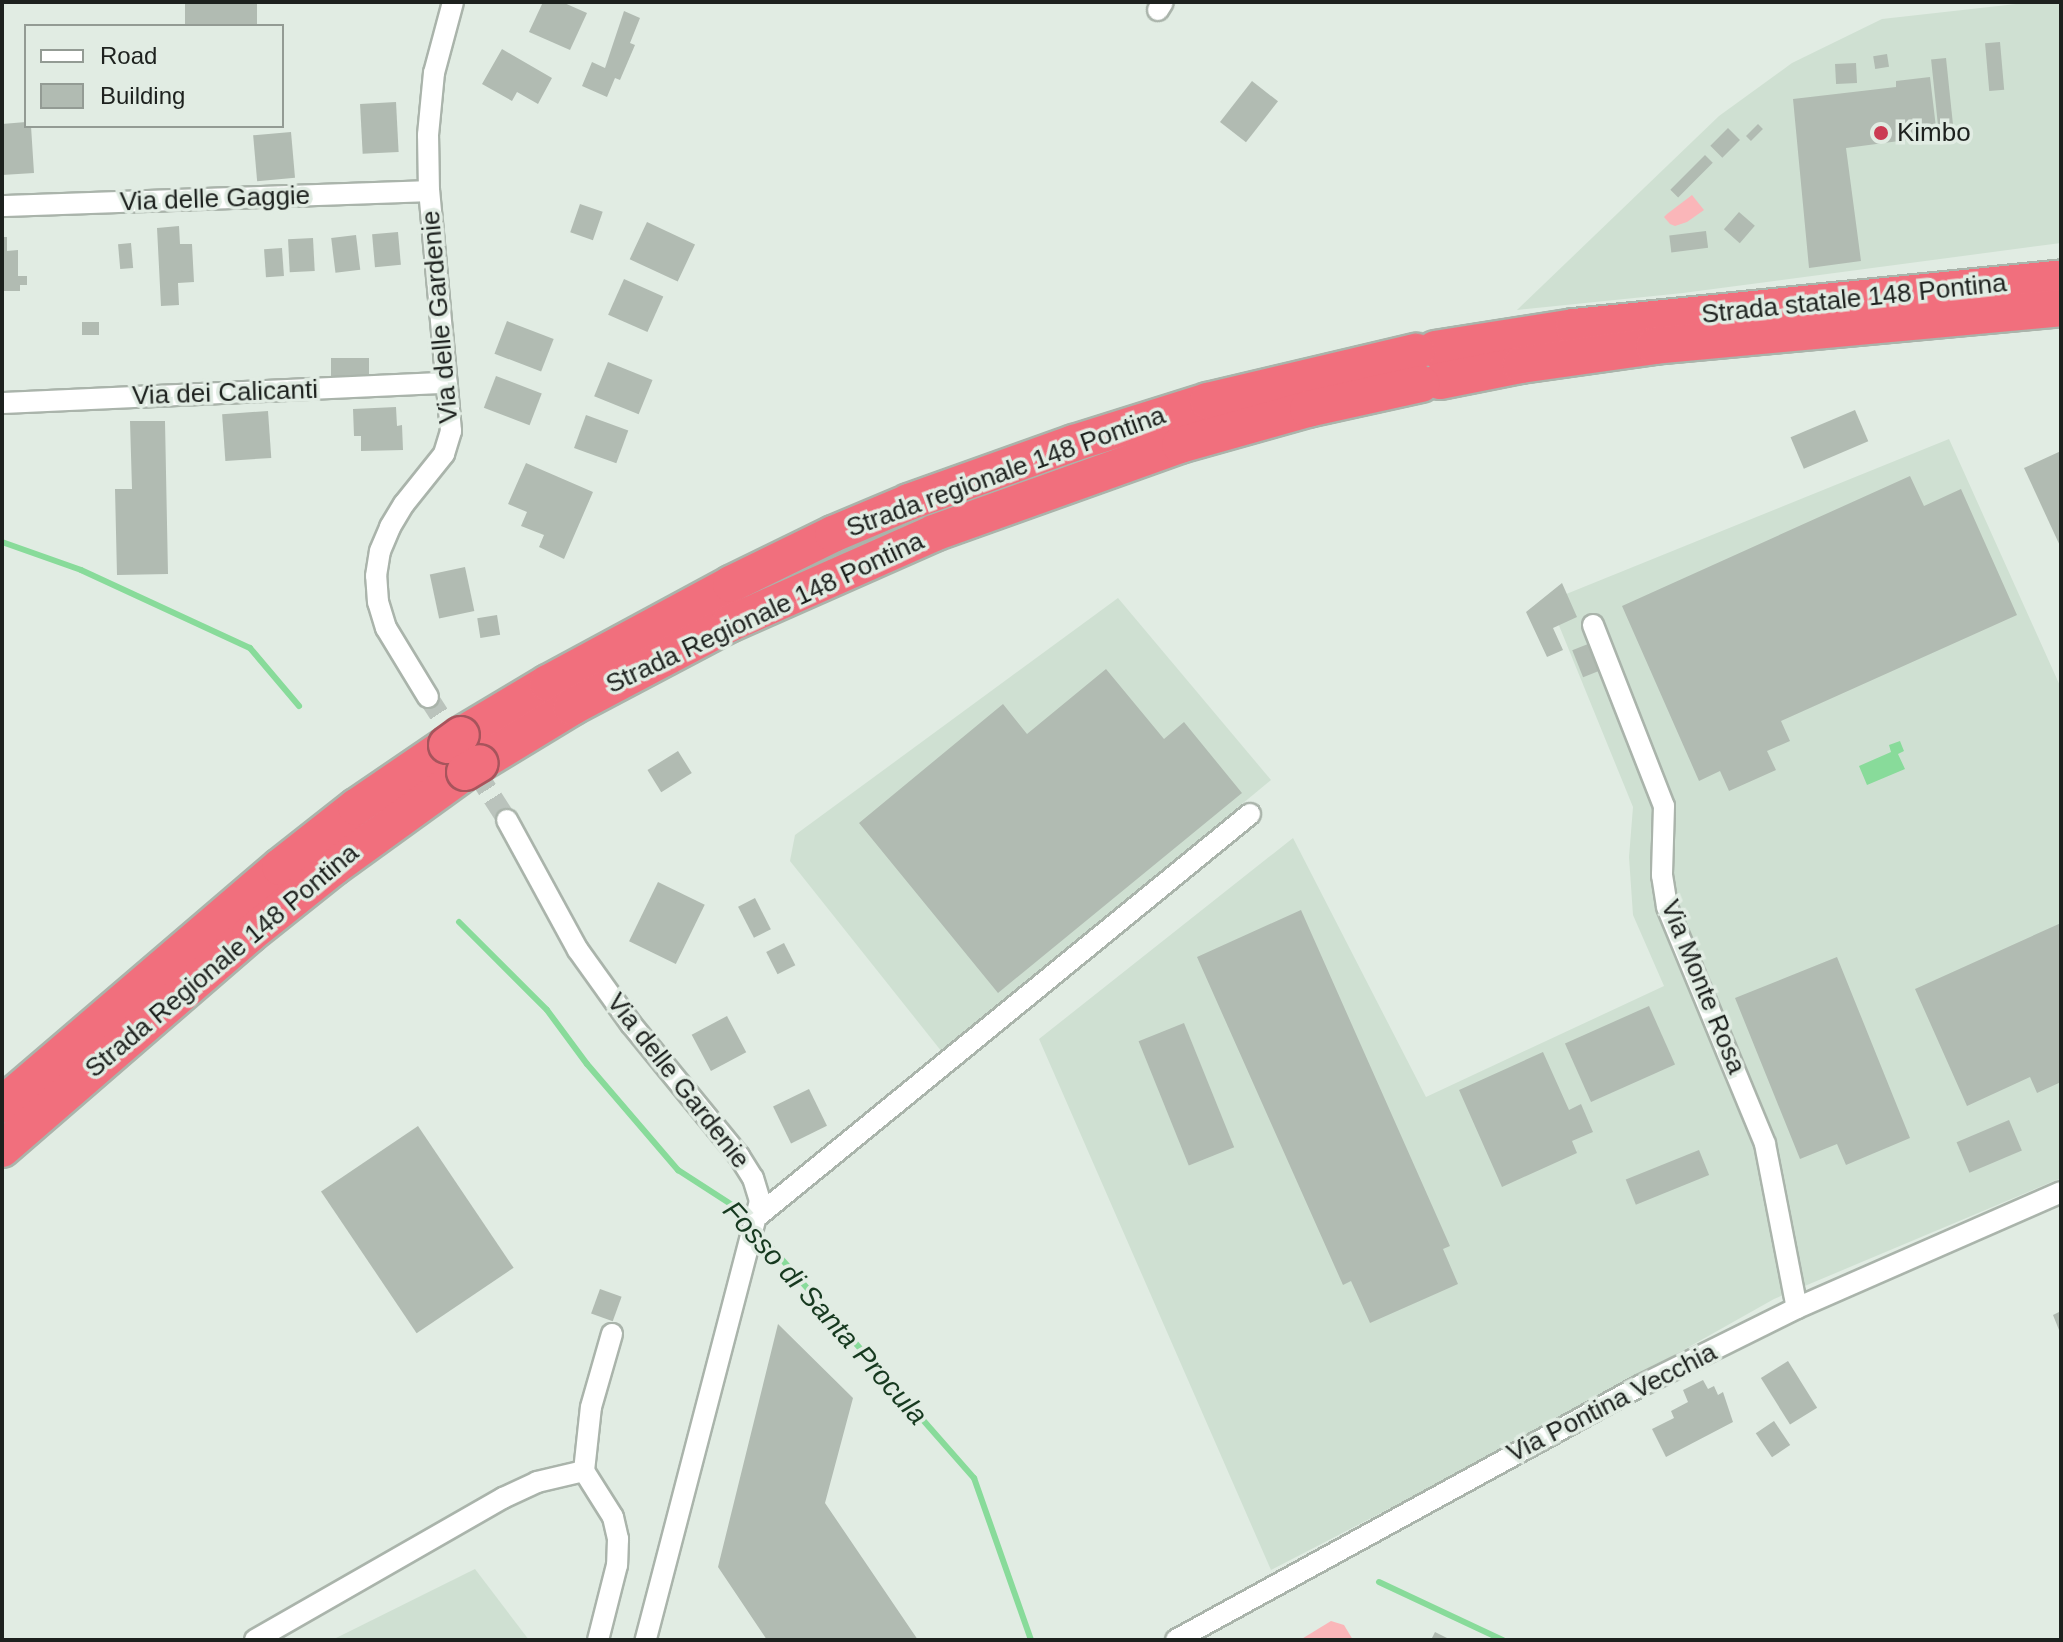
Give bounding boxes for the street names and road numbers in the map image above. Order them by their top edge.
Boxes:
street label: Via delle Gaggie [119,180,311,218]
street label: Via delle Gardenie [415,209,465,425]
street label: Strada statale 148 Pontina [1700,267,2008,331]
street label: Via dei Calicanti [132,374,318,412]
street label: Strada regionale 148 Pontina [842,400,1170,544]
street label: Strada Regionale 148 Pontina [601,526,929,700]
street label: Strada Regionale 148 Pontina [79,838,365,1084]
street label: Via Monte Rosa [1654,896,1752,1078]
street label: Via delle Gardenie [600,987,756,1175]
street label: Via Pontina Vecchia [1502,1337,1722,1469]

